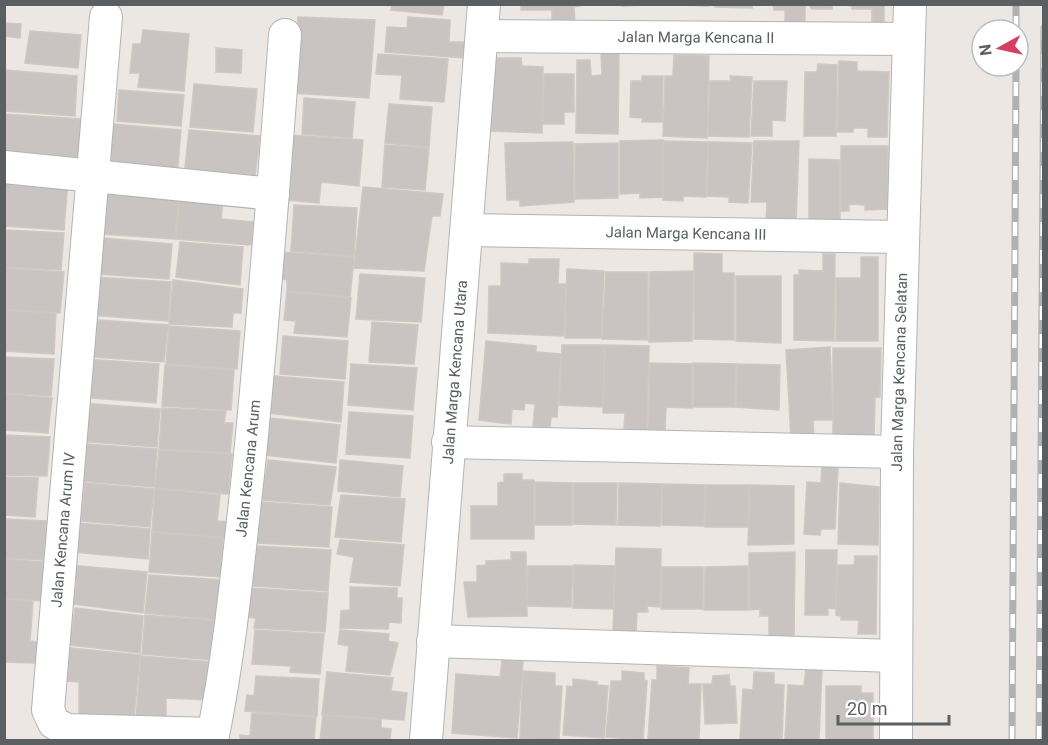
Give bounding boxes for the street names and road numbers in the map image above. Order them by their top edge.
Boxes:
street label: Jalan Marga Kencana II [618,28,774,47]
street label: Jalan Marga Kencana III [605,223,767,244]
street label: Jalan Marga Kencana Selatan [888,272,911,471]
street label: Jalan Marga Kencana Utara [439,280,471,465]
street label: Jalan Kencana Arum [232,399,264,538]
street label: Jalan Kencana Arum IV [47,451,79,608]

